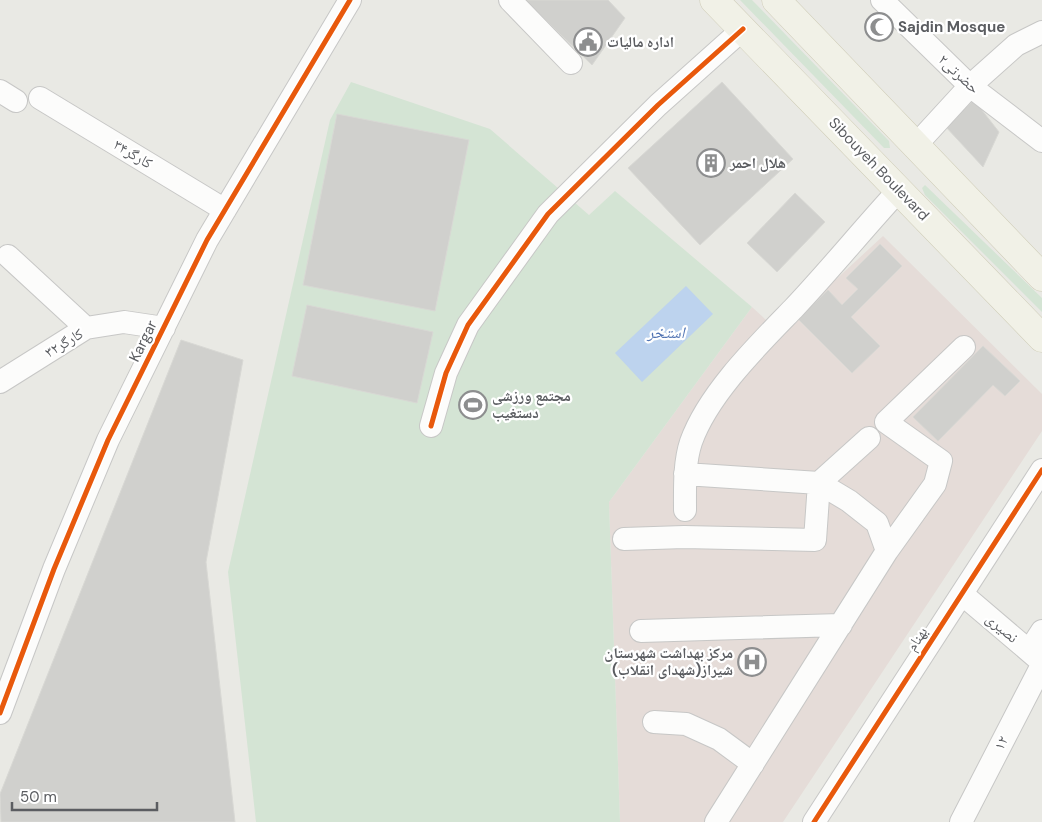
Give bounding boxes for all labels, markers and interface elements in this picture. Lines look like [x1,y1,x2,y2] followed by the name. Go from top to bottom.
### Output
[864,12,894,42] mosque icon: Sajdin Mosque
[898,17,1005,37] place label: Sajdin Mosque
[573,27,603,57] public building icon: اداره مالیات
[607,32,674,52] place label: اداره مالیات
[934,50,984,98] street label: حضرتی۲
[824,113,934,225] street label: Sibouyeh Boulevard
[110,135,156,173] street label: کارگر۳۴
[696,148,726,178] building icon: هلال احمر
[729,153,786,173] place label: هلال احمر
[124,316,162,365] street label: Kargar
[646,322,687,343] water label: استخر
[41,324,87,362] street label: کارگر۳۲
[492,386,571,423] place label: مجتمع ورزشی دستغیب
[458,390,488,420] sports icon: مجتمع ورزشی دستغیب
[982,609,1022,647] street label: نصیری
[902,623,932,655] street label: بهنام
[604,643,733,680] place label: مرکز بهداشت شهرستان شیراز(شهدای انقلاب)
[737,647,767,677] hospital icon: مرکز بهداشت شهرستان شیراز(شهدای انقلاب)
[989,732,1013,754] street label: ۱۲
[12,780,158,812] scale bar
[20,787,57,807] text: 50 m

